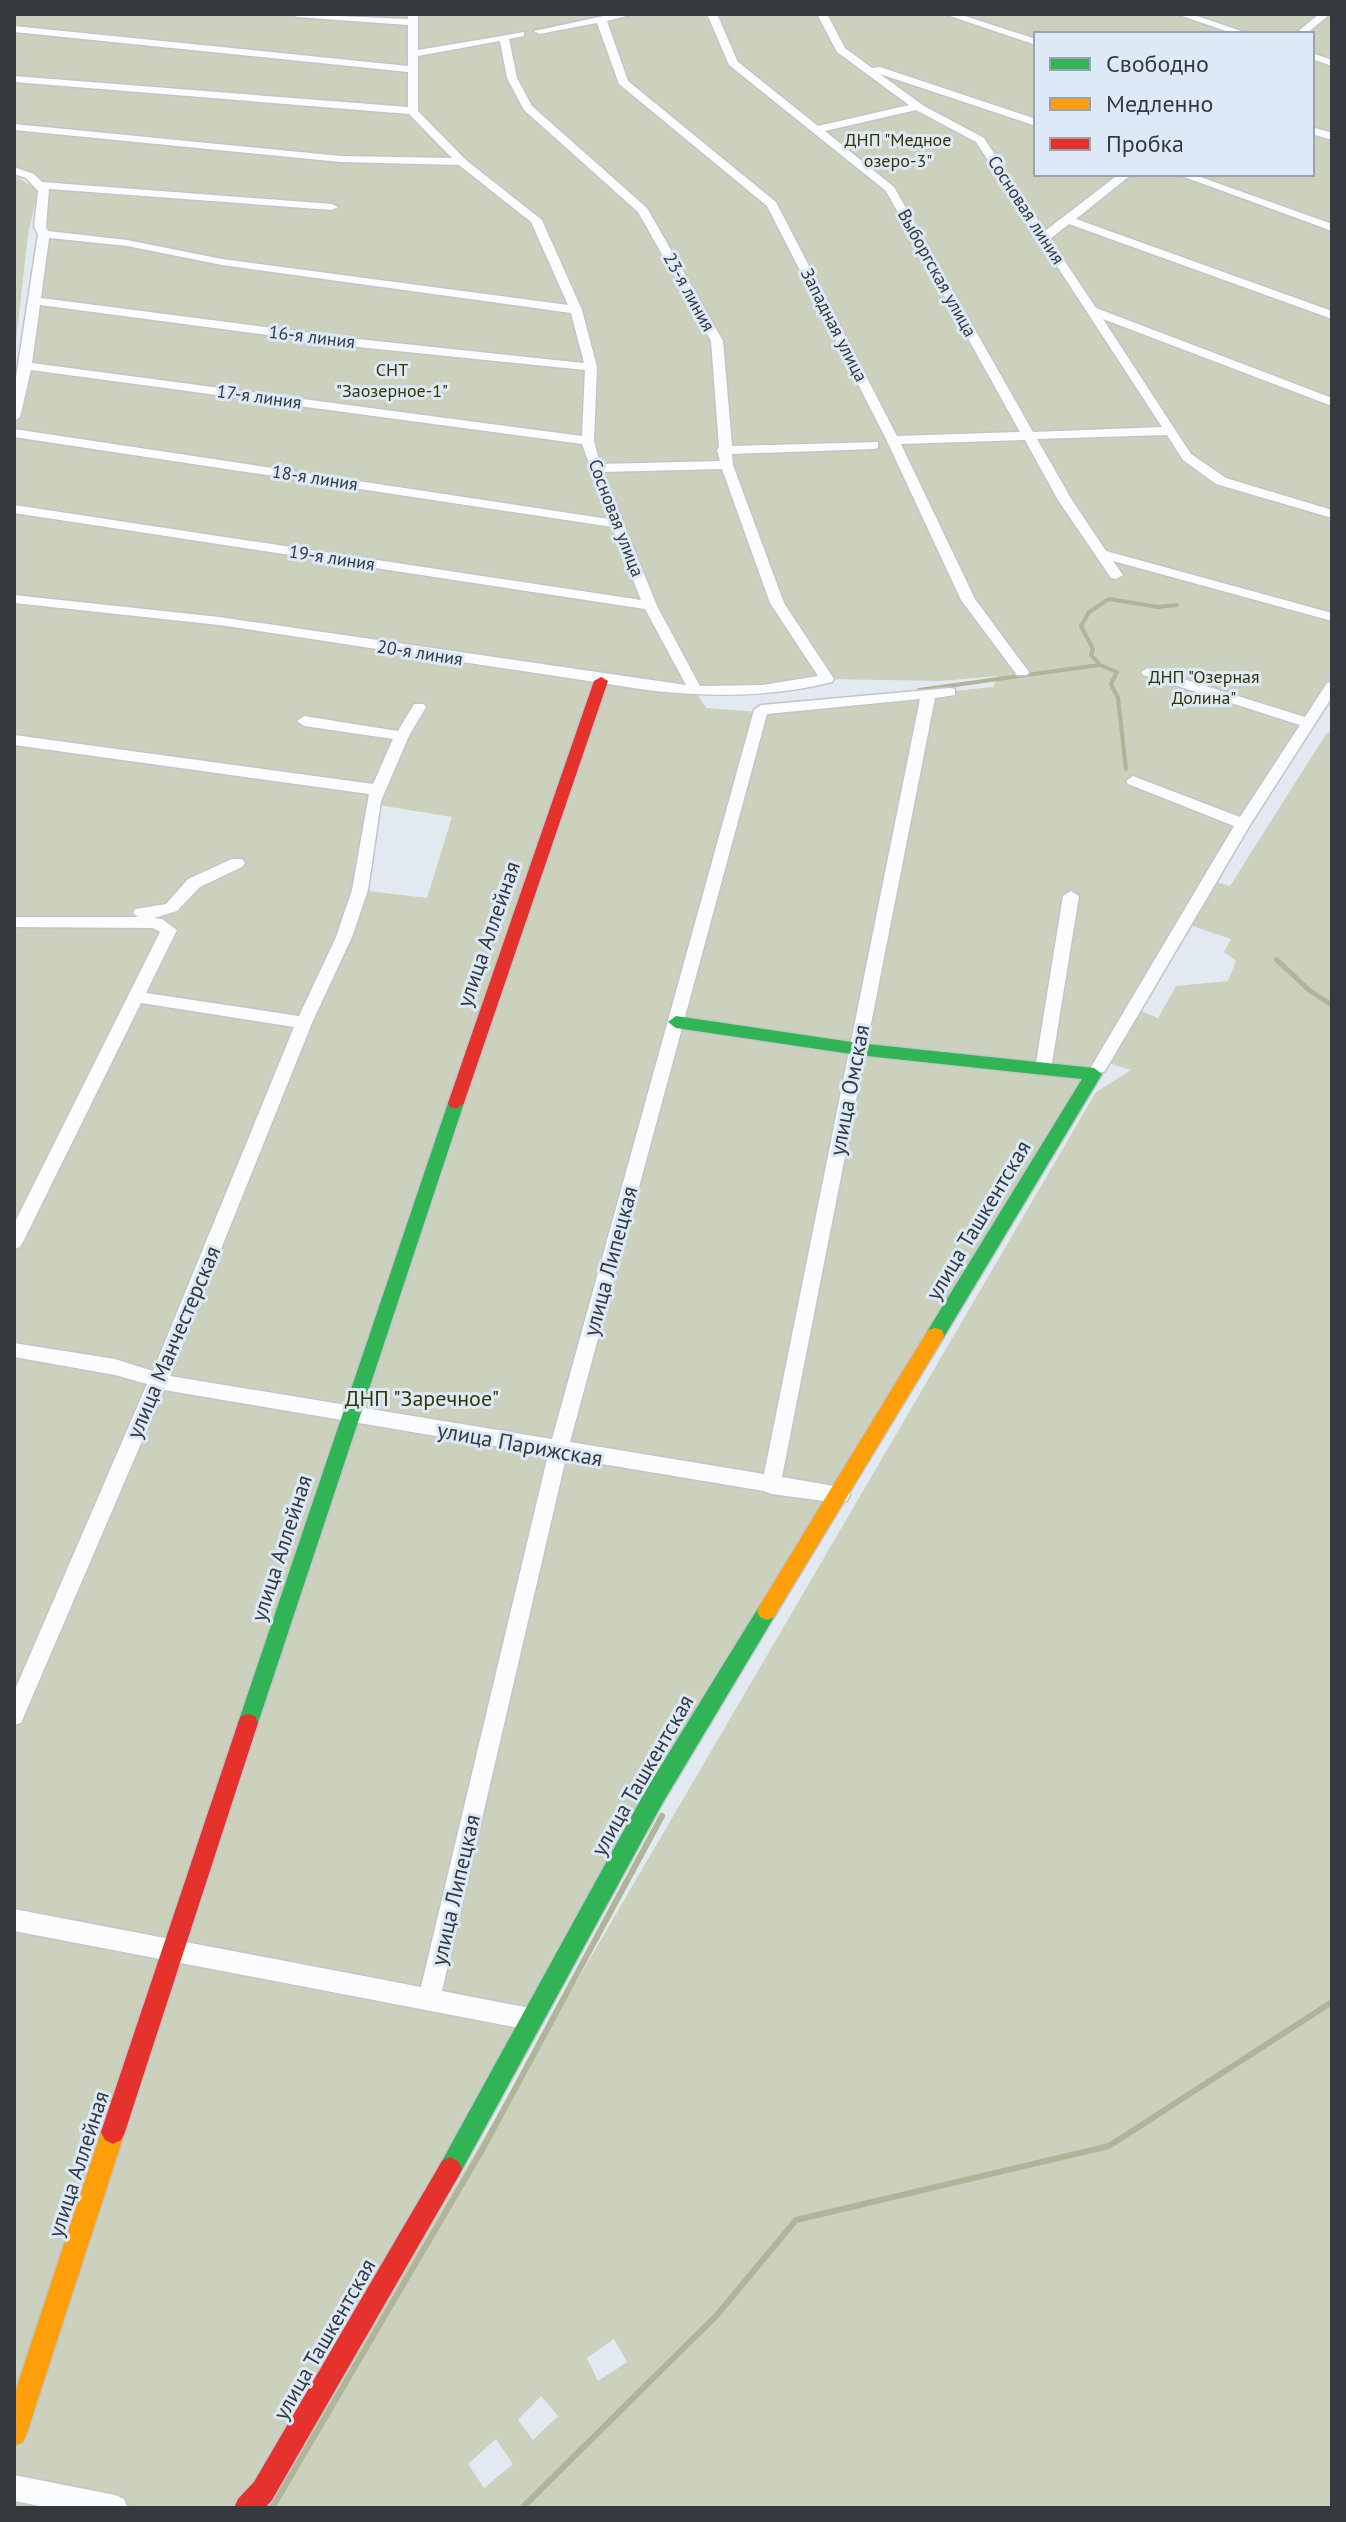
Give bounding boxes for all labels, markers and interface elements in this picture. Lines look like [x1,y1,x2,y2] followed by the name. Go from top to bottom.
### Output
[1034,32,1314,176] legend
[1106,48,1209,79] text: Свободно
[1106,88,1213,119] text: Медленно
[845,128,951,172] park label: ДНП "Медное озеро-3"
[1106,128,1184,159] text: Пробка
[983,151,1070,268] street label: Сосновая линия
[893,205,982,341] street label: Выборгская улица
[658,248,720,335] street label: 23-я линия
[796,264,873,386] street label: Западная улица
[268,320,356,353] street label: 16-я линия
[336,358,448,402] park label: СНТ "Заозерное-1"
[215,379,303,414] street label: 17-я линия
[584,456,649,580] street label: Сосновая улица
[271,459,360,496] street label: 18-я линия
[288,539,377,576] street label: 19-я линия
[376,634,465,671] street label: 20-я линия
[1148,665,1260,709] park label: ДНП "Озерная Долина"
[450,857,526,1011] street label: улица Аллейная
[823,1022,875,1158] street label: улица Омская
[919,1135,1037,1305] street label: улица Ташкентская
[577,1183,643,1339] street label: улица Липецкая
[120,1241,226,1443] street label: улица Манчестерская
[345,1384,499,1412] park label: ДНП "Заречное"
[435,1416,605,1472] street label: улица Парижская
[244,1471,318,1625] street label: улица Аллейная
[584,1689,700,1861] street label: улица Ташкентская
[424,1812,486,1968] street label: улица Липецкая
[41,2087,115,2241] street label: улица Аллейная
[266,2253,382,2425] street label: улица Ташкентская

